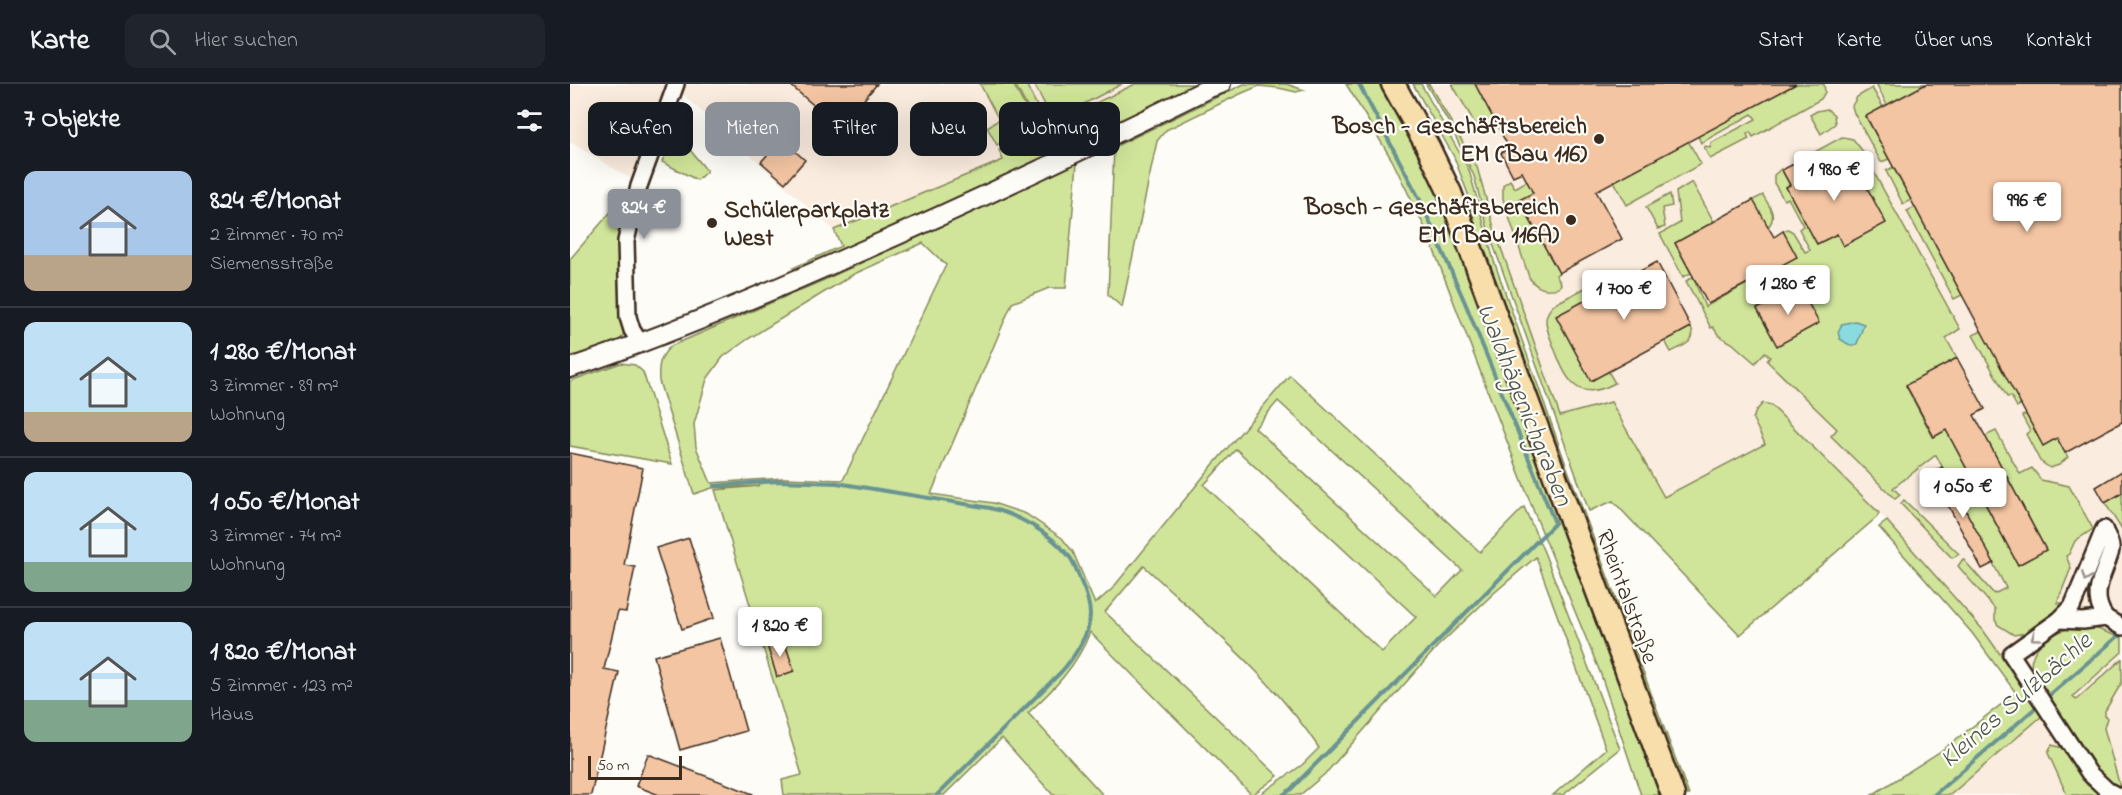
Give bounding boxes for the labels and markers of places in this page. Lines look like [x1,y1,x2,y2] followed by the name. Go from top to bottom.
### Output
[1331,110,1587,173] place label: Bosch - Geschäftsbereich EM (Bau 116)
[1592,132,1606,146] marker: Bosch - Geschäftsbereich EM (Bau 116)
[1779,151,1889,202] pin: 1 980 €
[1985,182,2069,233] pin: 996 €
[602,189,686,240] pin: 824 €
[1303,191,1559,254] place label: Bosch - Geschäftsbereich EM (Bau 116A)
[724,194,890,257] place label: Schülerparkplatz West
[1564,213,1578,227] marker: Bosch - Geschäftsbereich EM (Bau 116A)
[705,216,719,230] marker: Schülerparkplatz West
[1733,265,1843,316] pin: 1 280 €
[1569,270,1679,321] pin: 1 700 €
[1908,468,2018,519] pin: 1 050 €
[725,607,835,658] pin: 1 820 €

